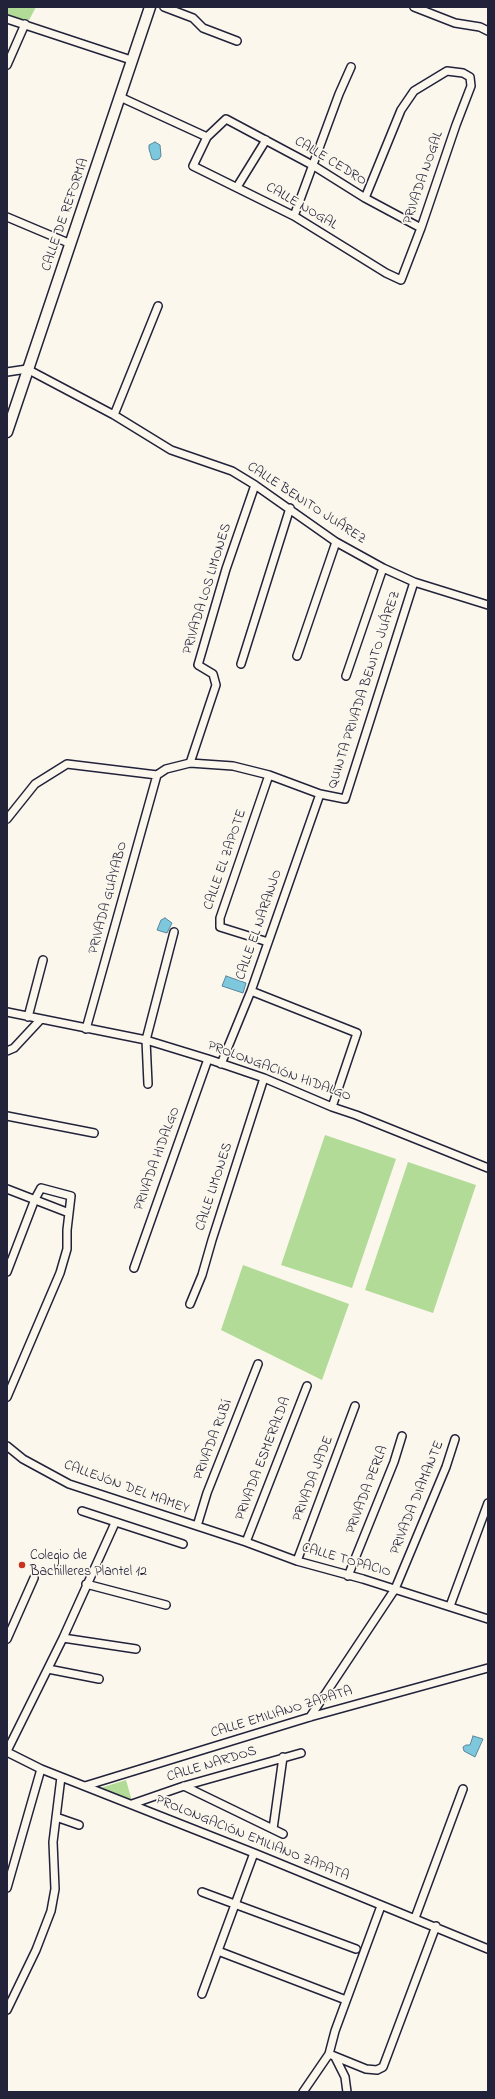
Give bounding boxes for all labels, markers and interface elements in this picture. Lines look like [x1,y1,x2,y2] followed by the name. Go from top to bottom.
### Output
[400,129,448,227] street label: PRIVADA NOGAL
[291,134,369,190] street label: CALLE CEDRO
[39,156,93,274] street label: CALLE DE REFORMA
[262,180,340,234] street label: CALLE NOGAL
[243,459,369,549] street label: CALLE BENITO JUÁREZ
[180,522,236,656] street label: PRIVADA LOS LIMONES
[325,589,405,791] street label: QUINTA PRIVADA BENITO JUÁREZ
[201,807,251,913] street label: CALLE EL ZAPOTE
[86,840,132,956] street label: PRIVADA GUAYABO
[233,868,287,982] street label: CALLE EL NARANJO
[205,1038,353,1106] street label: PROLONGACIÓN HIDALGO
[131,1105,185,1213] street label: PRIVADA HIDALGO
[193,1141,237,1233] street label: CALLE LIMONES
[233,1395,295,1523] street label: PRIVADA ESMERALDA
[191,1397,237,1483] street label: PRIVADA RUBÍ
[290,1434,338,1524] street label: PRIVADA JADE
[388,1439,448,1557] street label: PRIVADA DIAMANTE
[343,1443,393,1537] street label: PRIVADA PERLA
[61,1458,191,1518] street label: CALLEJÓN DEL MAMEY
[299,1540,393,1582] street label: CALLE TOPACIO
[30,1549,147,1582] place label: Colegio de Bachilleres Plantel 12
[17,1560,27,1570] marker: Colegio de Bachilleres Plantel 12
[209,1683,355,1743] street label: CALLE EMILIANO ZAPATA
[165,1743,259,1787] street label: CALLE NARDOS
[153,1792,351,1886] street label: PROLONGACIÓN EMILIANO ZAPATA

